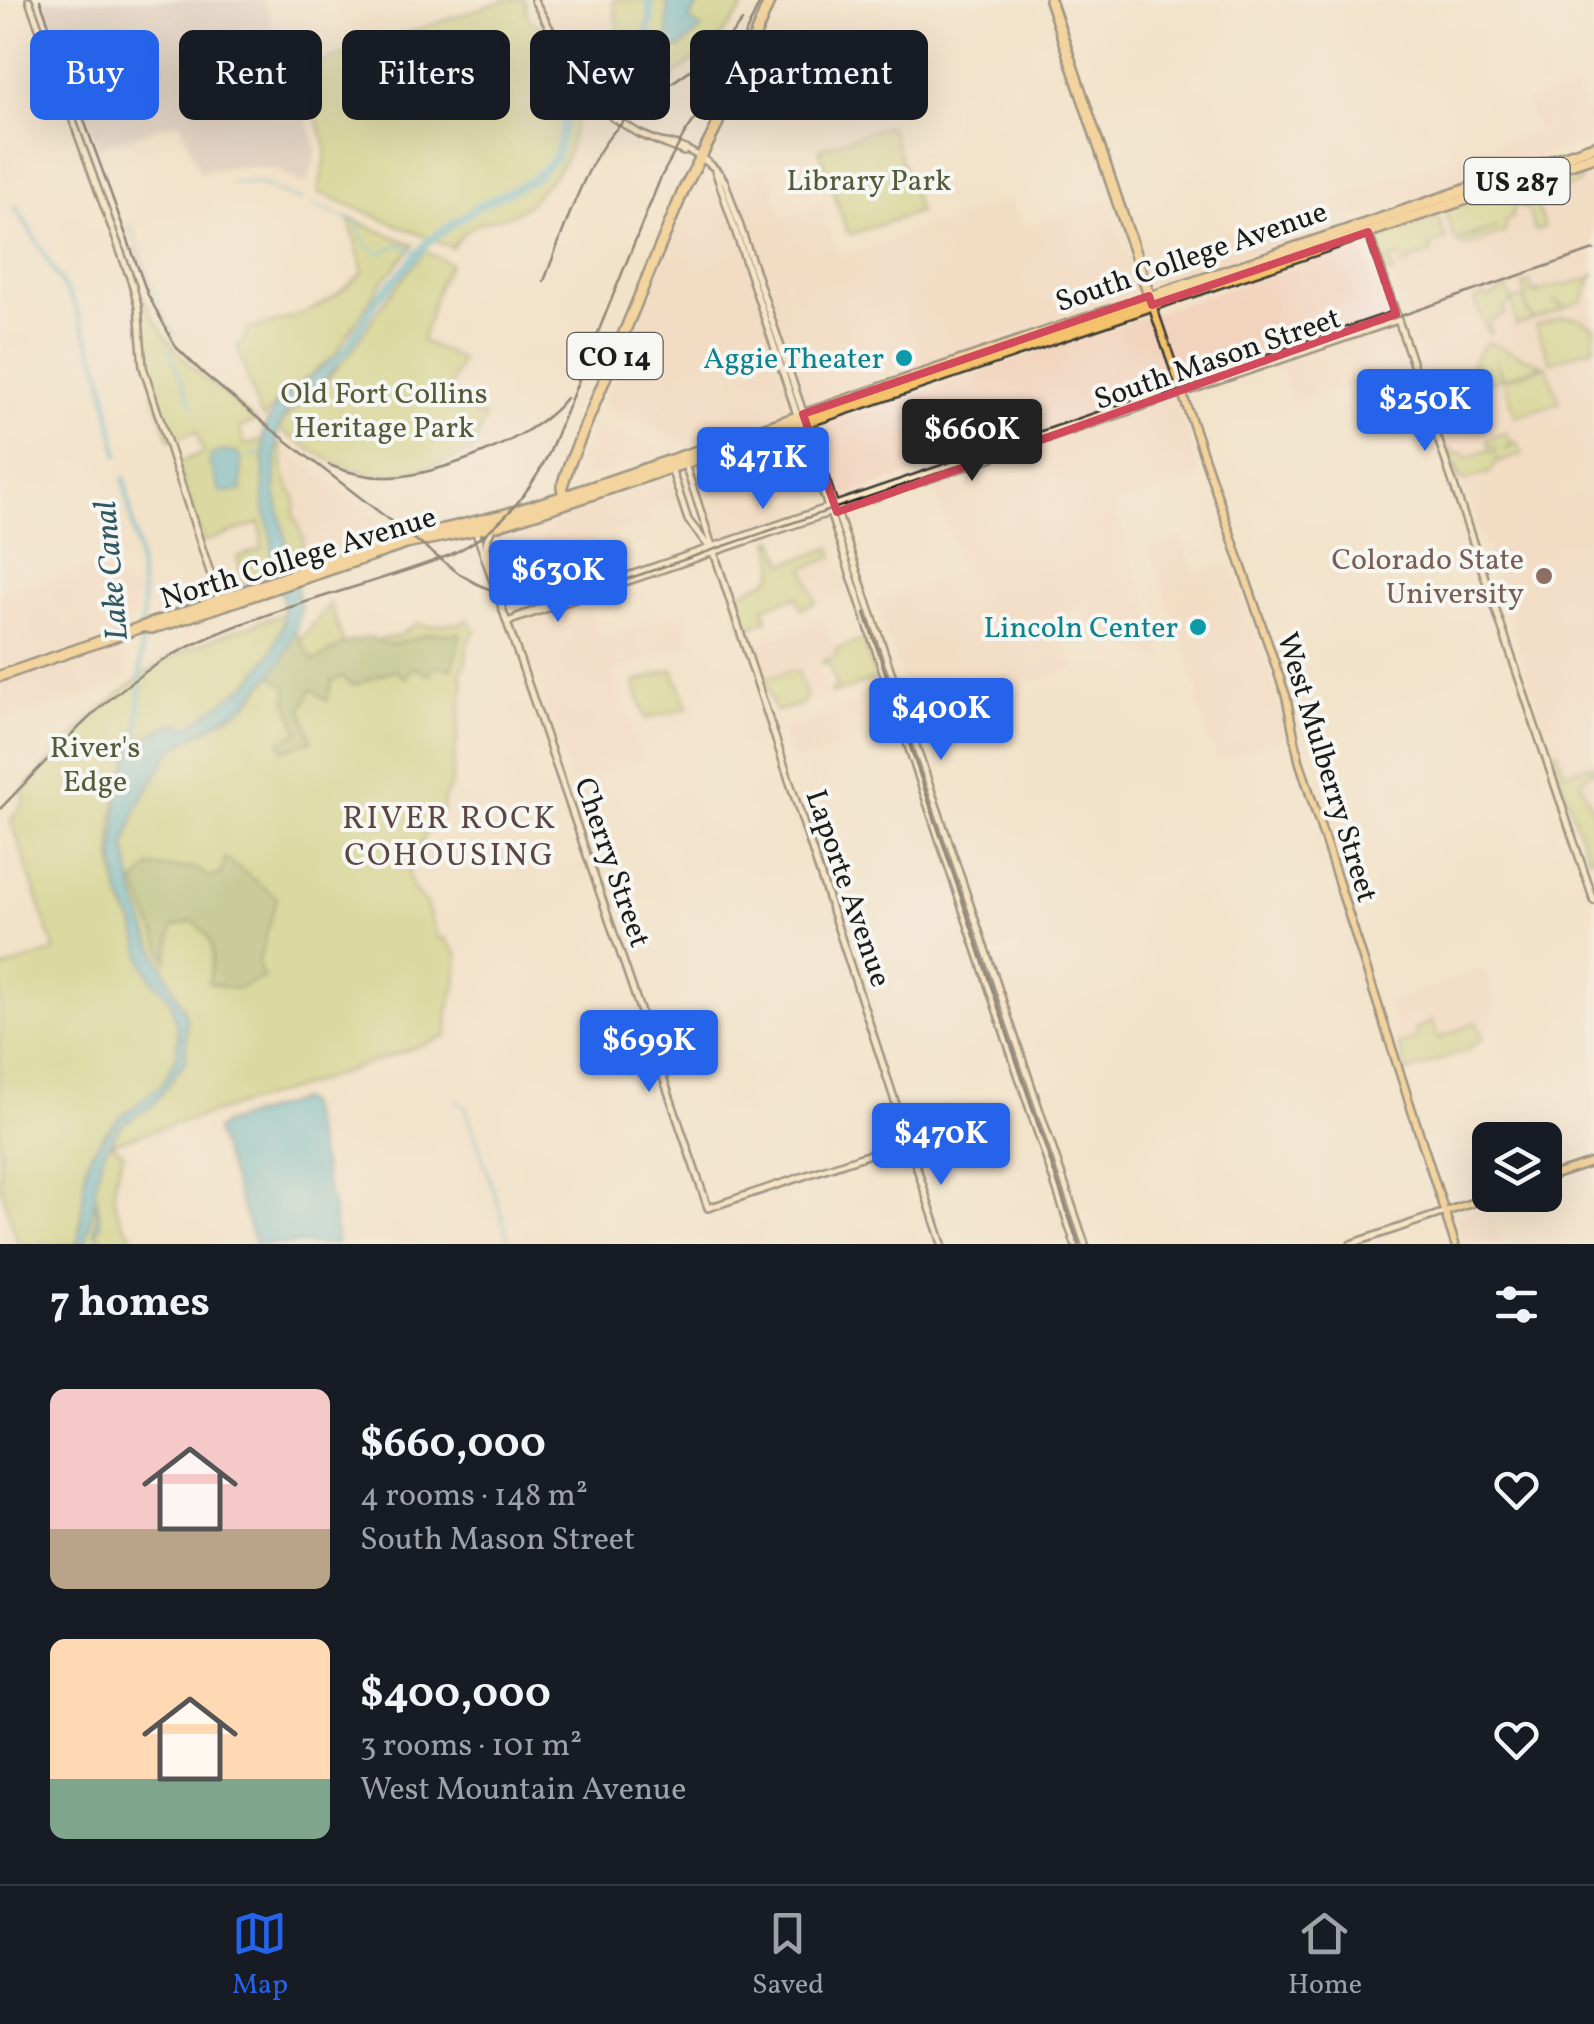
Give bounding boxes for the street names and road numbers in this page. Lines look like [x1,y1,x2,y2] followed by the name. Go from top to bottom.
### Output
[1464,158,1570,204] road number: US 287
[1050,192,1333,324] street label: South College Avenue
[1089,298,1346,422] street label: South Mason Street
[568,333,662,379] road number: CO 14
[156,497,442,621] street label: North College Avenue
[1265,627,1387,908] street label: West Mulberry Street
[562,772,660,953] street label: Cherry Street
[794,784,901,993] street label: Laporte Avenue

